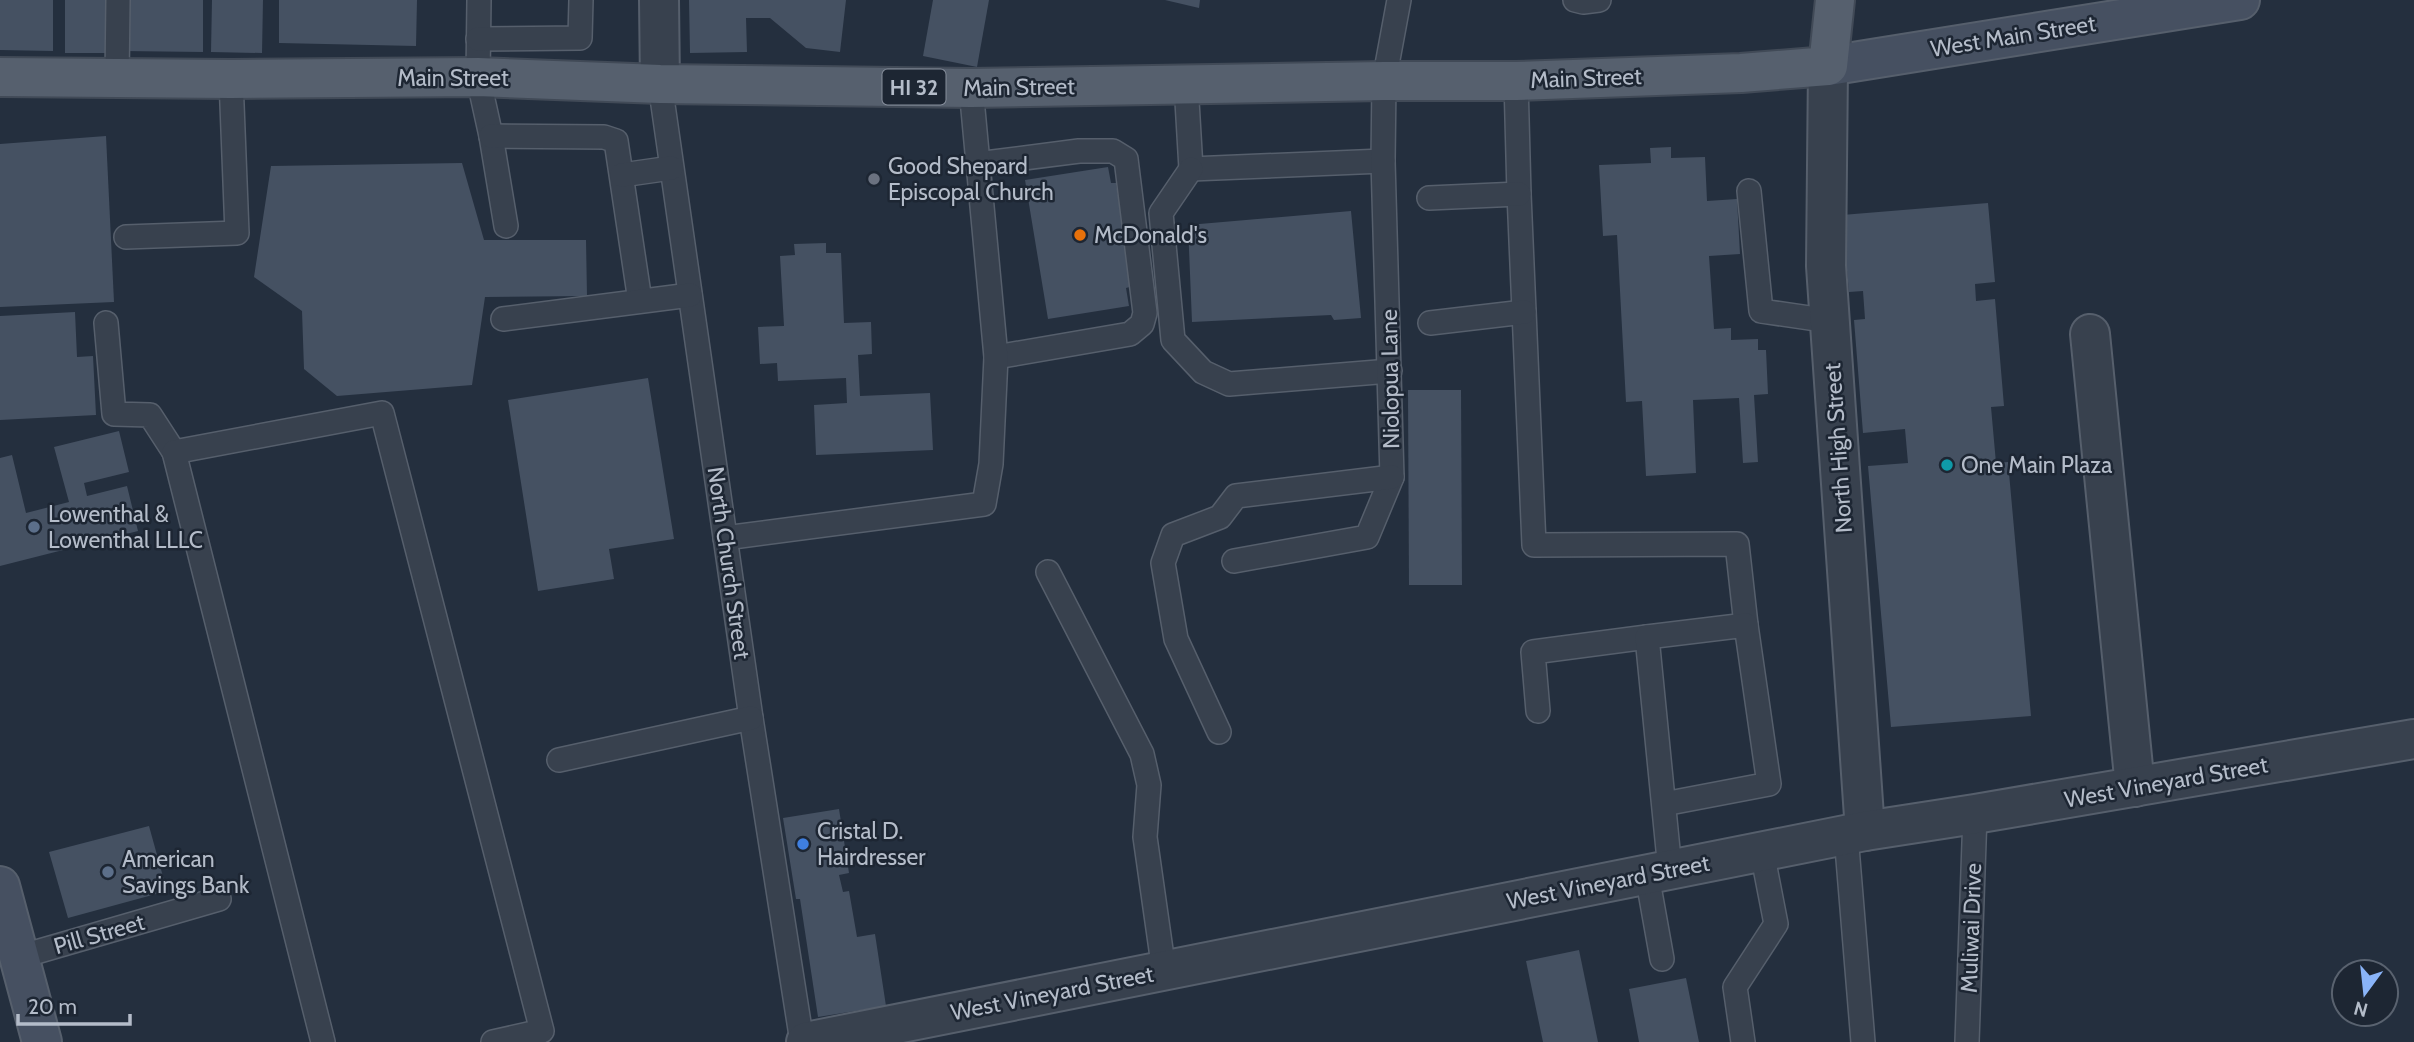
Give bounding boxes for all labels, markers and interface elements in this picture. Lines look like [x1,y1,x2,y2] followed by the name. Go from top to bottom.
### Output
[1928,9,2098,63] street label: West Main Street
[1530,62,1642,94] street label: Main Street
[397,64,509,92] street label: Main Street
[883,70,946,104] road number: HI 32
[963,72,1075,102] street label: Main Street
[888,152,1054,206] place label: Good Shepard Episcopal Church
[866,171,882,187] marker: Good Shepard Episcopal Church
[1094,221,1207,249] place label: McDonald's
[1072,227,1088,243] marker: McDonald's
[1375,309,1405,449] street label: Niolopua Lane
[1818,362,1858,534] street label: North High Street
[1961,451,2112,479] place label: One Main Plaza
[1939,457,1955,473] marker: One Main Plaza
[702,465,756,661] street label: North Church Street
[48,500,203,554] place label: Lowenthal & Lowenthal LLLC
[26,519,42,535] marker: Lowenthal & Lowenthal LLLC
[2062,750,2270,814] street label: West Vineyard Street
[817,817,926,871] place label: Cristal D. Hairdresser
[795,836,811,852] marker: Cristal D. Hairdresser
[122,845,250,899] place label: American Savings Bank
[1504,849,1712,915] street label: West Vineyard Street
[1955,862,1987,993] street label: Muliwai Drive
[100,864,116,880] marker: American Savings Bank
[50,908,148,960] street label: Pill Street
[2330,958,2400,1028] north arrow
[948,960,1156,1026] street label: West Vineyard Street
[18,982,130,1026] scale bar
[28,994,77,1019] text: 20 m
[2351,996,2370,1022] text: N

